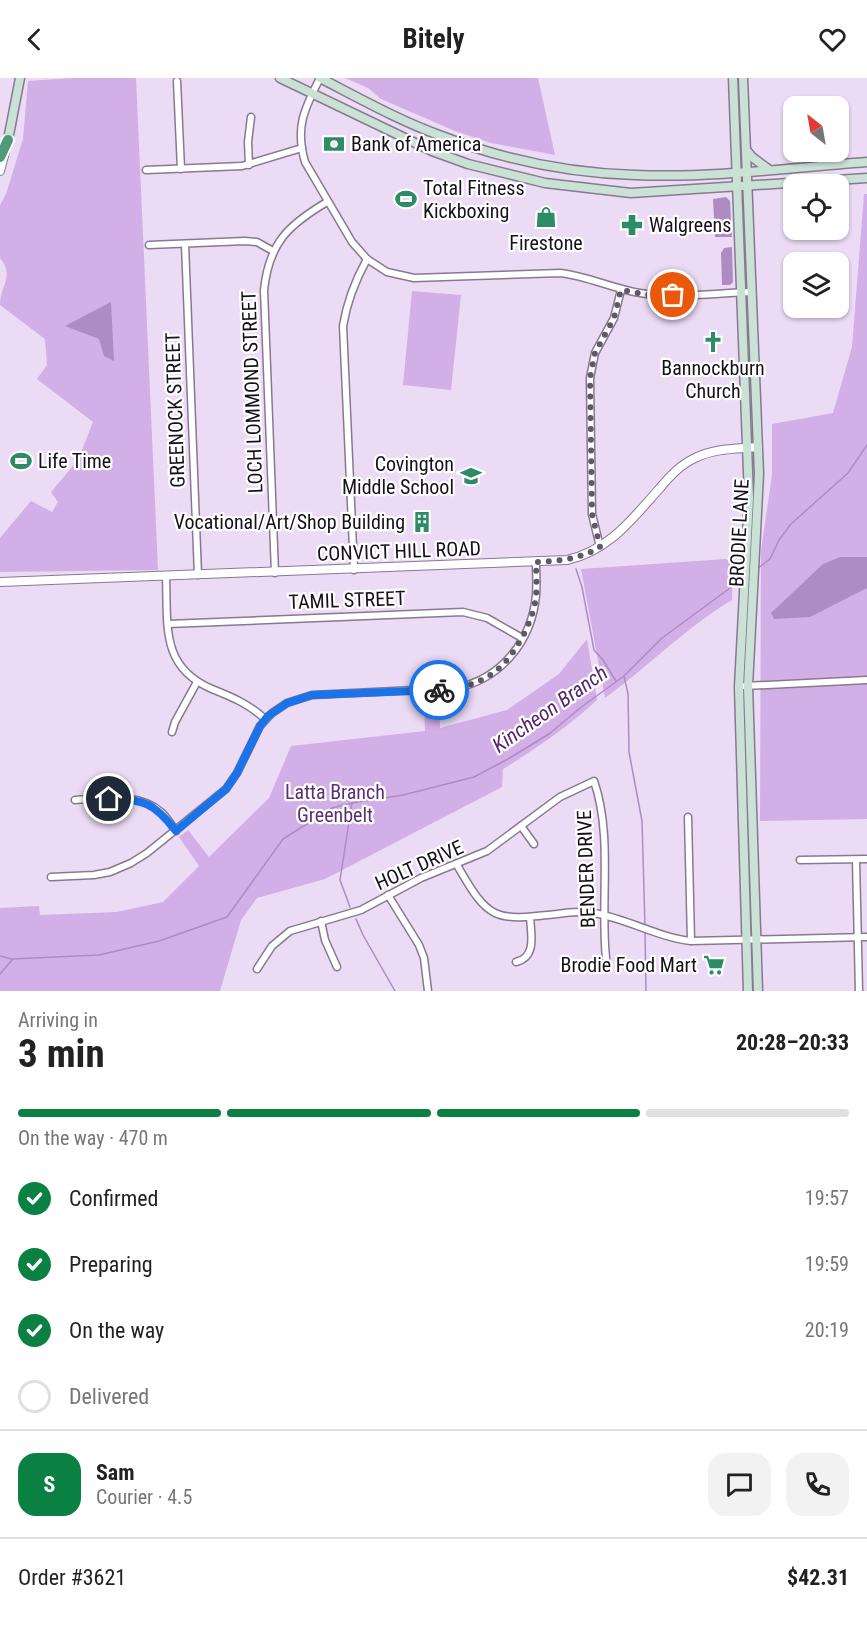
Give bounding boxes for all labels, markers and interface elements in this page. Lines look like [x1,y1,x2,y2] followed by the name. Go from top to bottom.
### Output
[18,23,51,56] icon: back
[403,23,464,55] text: Bitely
[816,23,849,56] icon: heart
[783,96,849,162] north arrow
[783,96,849,318] map controls
[322,132,346,156] bank icon: Bank of America
[351,132,481,156] place label: Bank of America
[783,174,849,240] button: locate
[423,176,525,223] place label: Total Fitness Kickboxing
[394,187,418,211] sports icon: Total Fitness Kickboxing
[534,205,558,229] shop icon: Firestone
[620,213,644,237] pharmacy icon: Walgreens
[649,213,731,237] place label: Walgreens
[509,231,583,255] place label: Firestone
[783,252,849,318] button: layers
[647,269,698,320] pin
[656,278,689,311] icon: bag
[236,290,268,494] street label: LOCH LOMMOND STREET
[701,330,725,354] church icon: Bannockburn Church
[160,332,190,488] street label: GREENOCK STREET
[661,356,765,403] place label: Bannockburn Church
[9,449,33,473] sports icon: Life Time
[38,449,111,473] place label: Life Time
[342,452,454,499] place label: Covington Middle School
[459,464,483,488] school or university icon: Covington Middle School
[724,478,754,588] street label: BRODIE LANE
[174,510,405,534] place label: Vocational/Art/Shop Building
[410,510,434,534] building icon: Vocational/Art/Shop Building
[317,536,481,566] street label: CONVICT HILL ROAD
[288,586,406,614] street label: TAMIL STREET
[409,660,469,720] courier
[488,660,612,758] water label: Kincheon Branch
[423,674,456,707] icon: bike
[83,773,134,824] pin
[285,780,385,827] park label: Latta Branch Greenbelt
[92,782,125,815] icon: home
[572,810,600,928] street label: BENDER DRIVE
[371,835,467,895] street label: HOLT DRIVE
[560,953,697,977] place label: Brodie Food Mart
[702,953,726,977] supermarket icon: Brodie Food Mart
[18,1008,98,1032] text: Arriving in
[736,1030,849,1055] text: 20:28–20:33
[18,1031,105,1077] text: 3 min
[18,1126,168,1150] text: On the way · 470 m
[18,1182,51,1215] icon: check
[69,1186,158,1211] text: Confirmed
[805,1186,849,1210] text: 19:57
[18,1248,51,1281] icon: check
[69,1252,153,1277] text: Preparing
[805,1252,849,1276] text: 19:59
[18,1314,51,1347] icon: check
[69,1318,164,1343] text: On the way
[805,1318,849,1342] text: 20:19
[69,1384,149,1409] text: Delivered
[708,1453,771,1516] button: chat
[786,1453,849,1516] button: phone
[96,1460,135,1485] text: Sam
[44,1472,55,1497] text: S
[96,1485,192,1509] text: Courier · 4.5
[18,1565,126,1590] text: Order #3621
[787,1565,849,1590] text: $42.31

